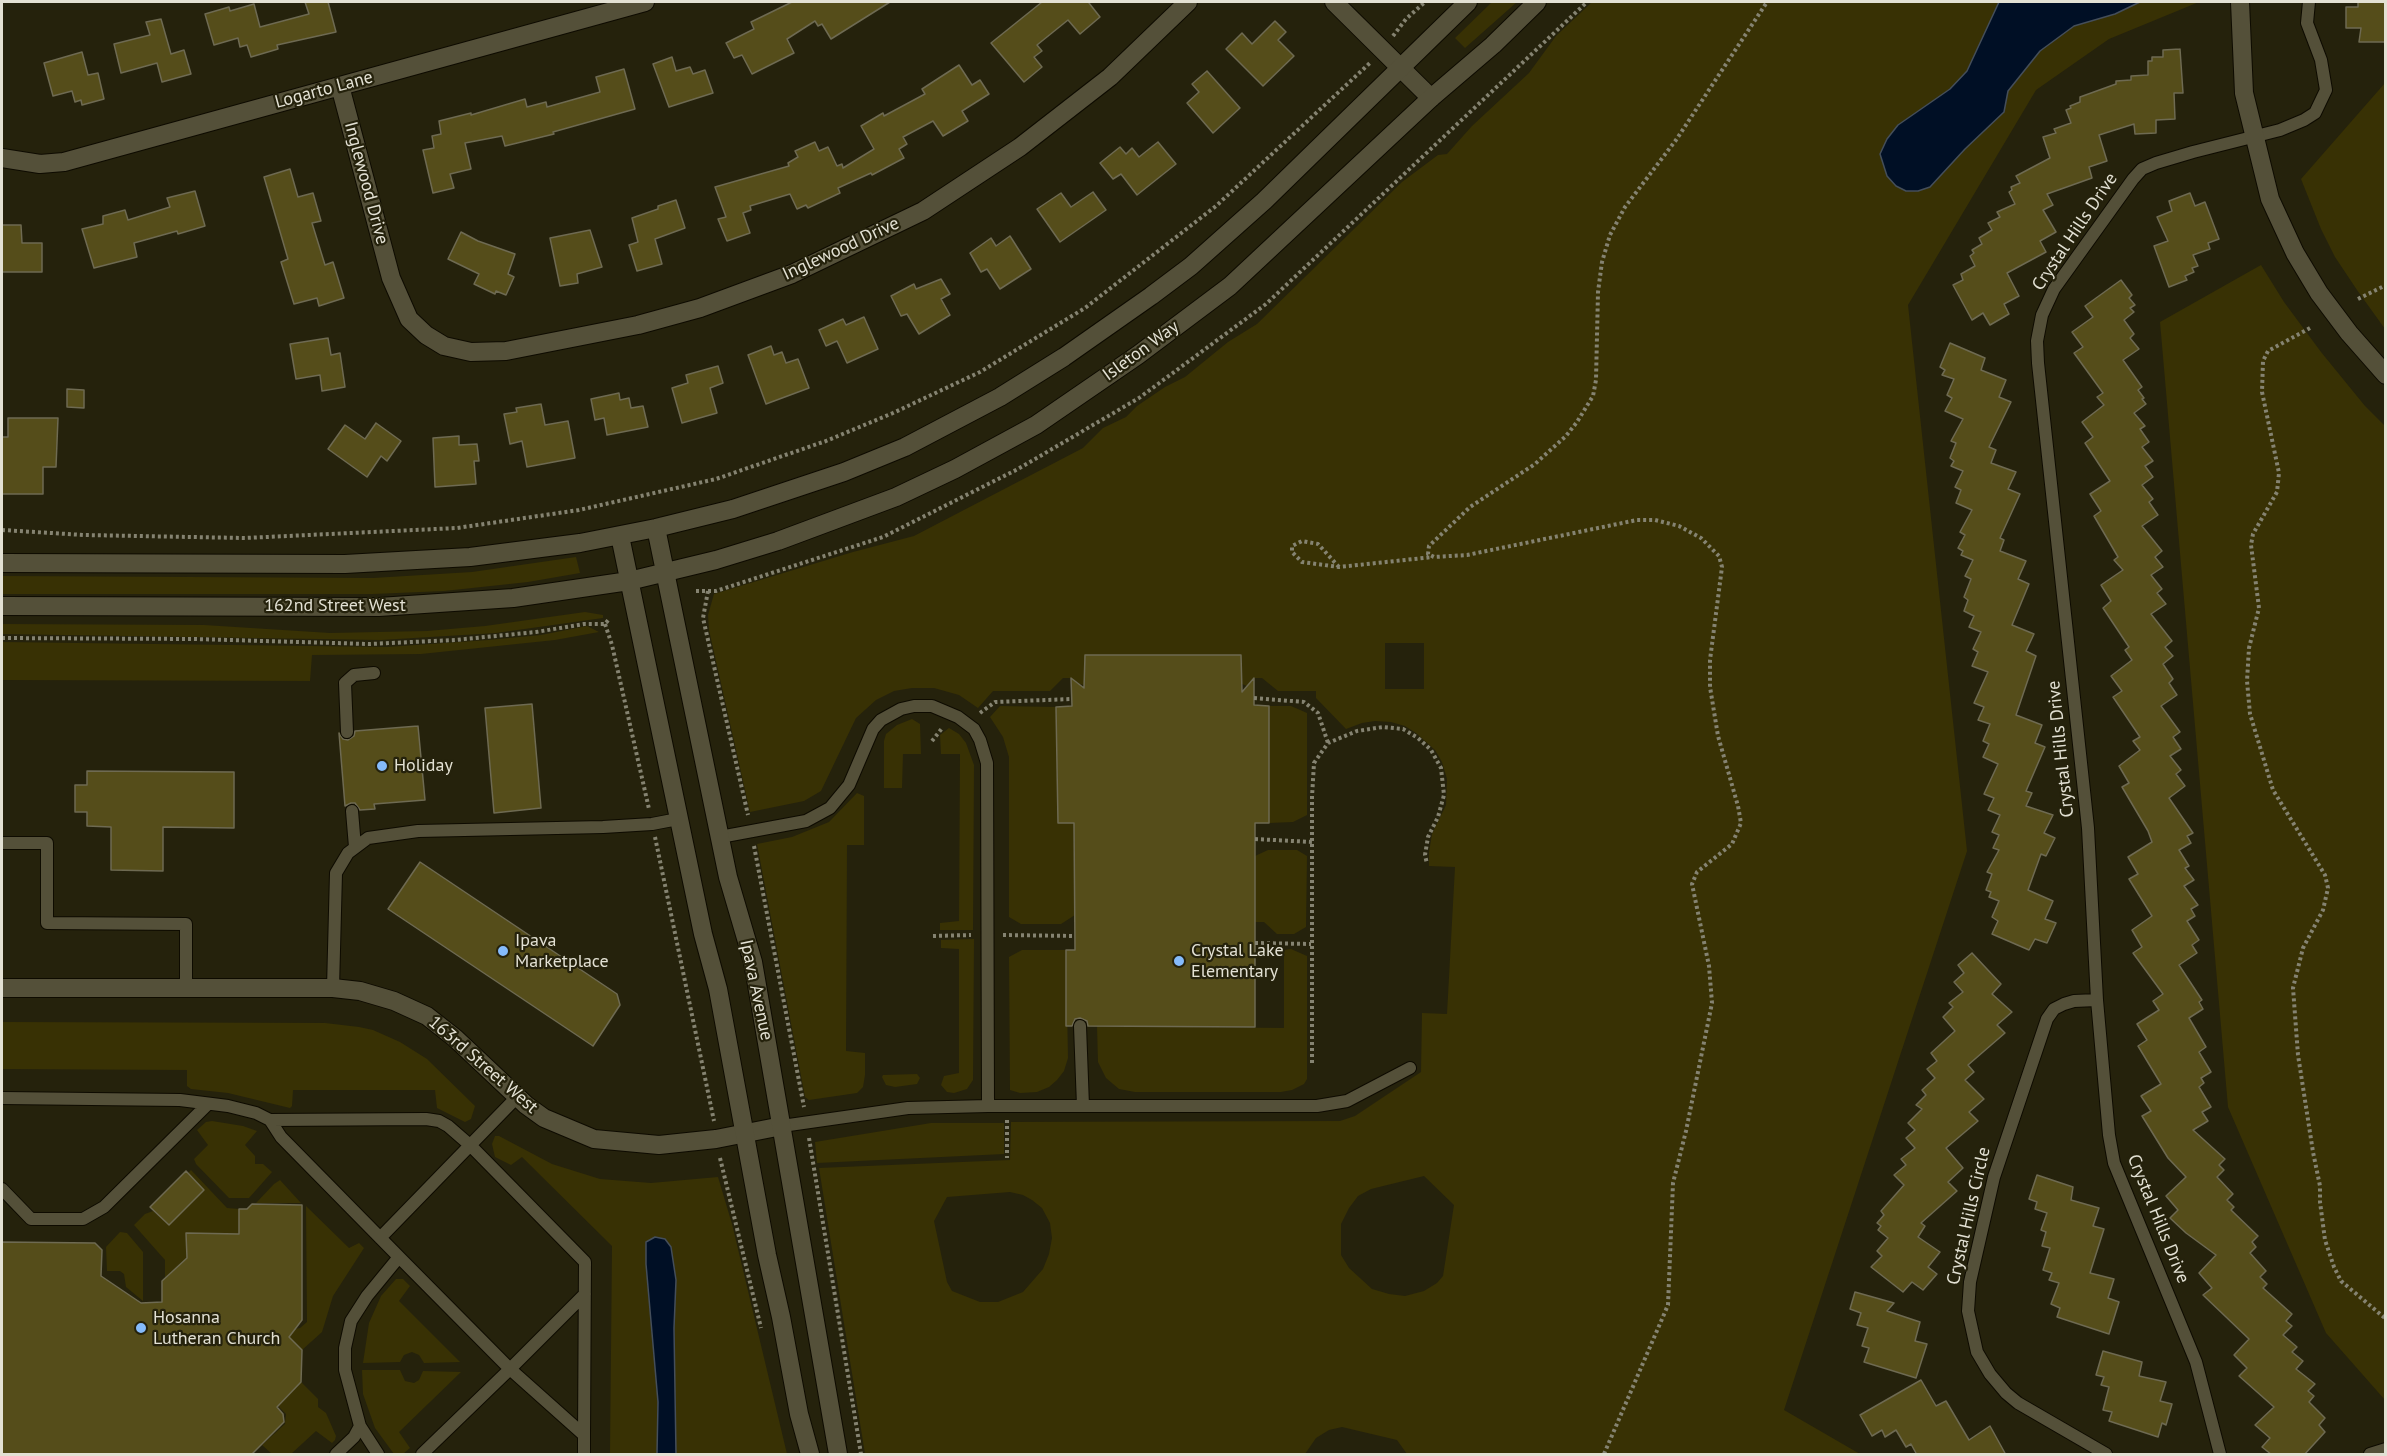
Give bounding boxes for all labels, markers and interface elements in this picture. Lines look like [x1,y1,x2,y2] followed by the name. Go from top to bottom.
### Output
[273,67,375,113] street label: Logarto Lane
[339,119,393,247] street label: Inglewood Drive
[2028,169,2122,295] street label: Crystal Hills Drive
[779,213,903,285] street label: Inglewood Drive
[1099,316,1183,386] street label: Isleton Way
[264,595,406,617] street label: 162nd Street West
[2043,680,2079,818] street label: Crystal Hills Drive
[394,755,453,777] place label: Holiday
[375,759,389,773] marker: Holiday
[515,930,609,972] place label: Ipava Marketplace
[735,938,777,1042] street label: Ipava Avenue
[1191,940,1284,982] place label: Crystal Lake Elementary
[496,944,510,958] marker: Ipava Marketplace
[1172,954,1186,968] marker: Crystal Lake Elementary
[424,1012,542,1118] street label: 163rd Street West
[1943,1145,1995,1287] street label: Crystal Hills Circle
[2122,1151,2194,1287] street label: Crystal Hills Drive
[153,1307,280,1350] place label: Hosanna Lutheran Church
[134,1321,148,1335] marker: Hosanna Lutheran Church

